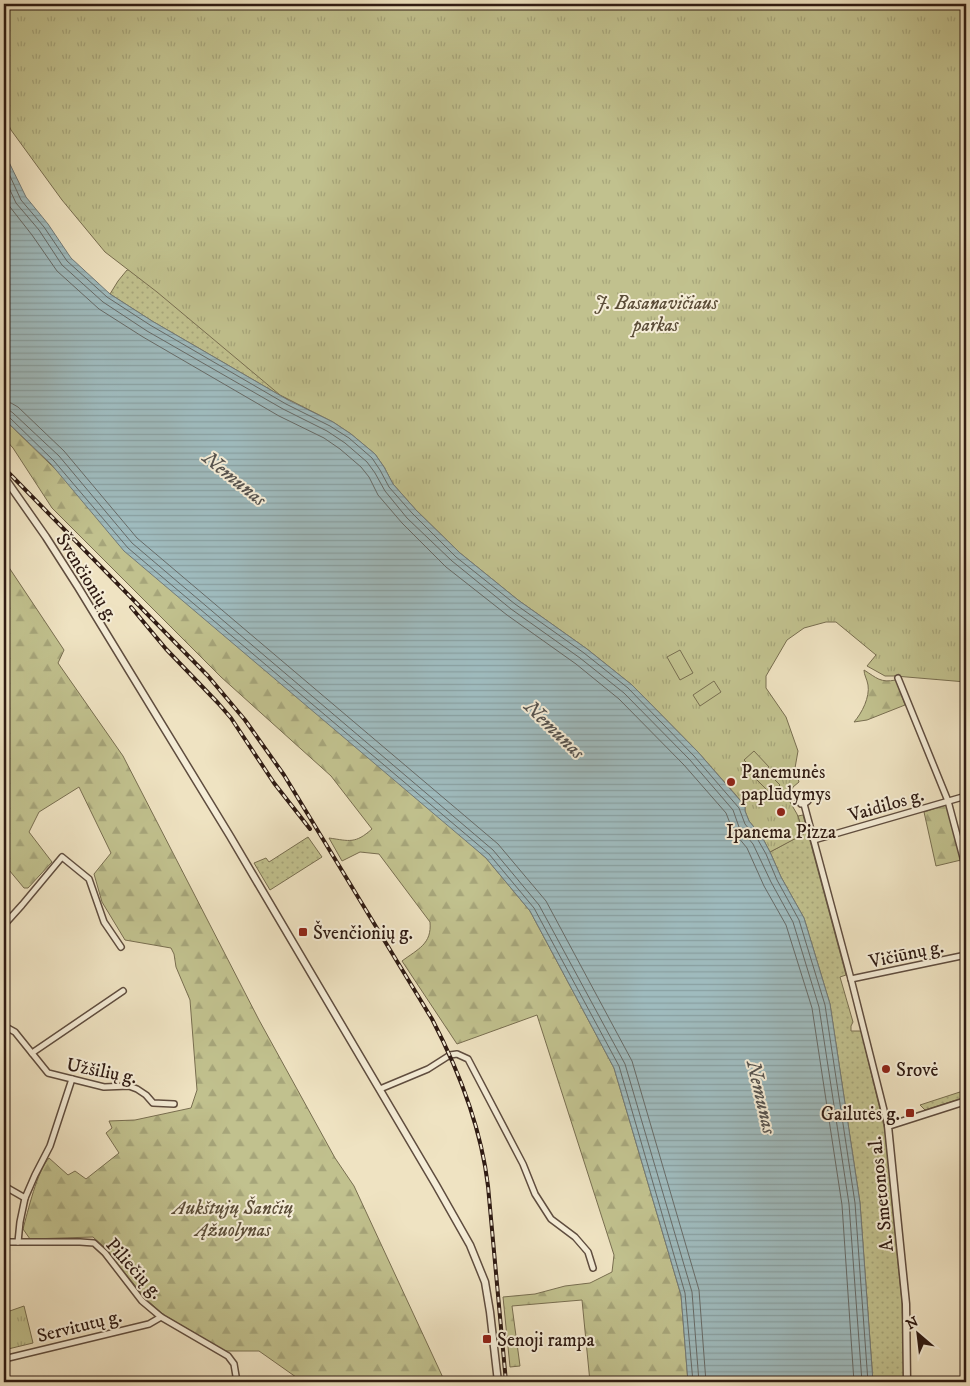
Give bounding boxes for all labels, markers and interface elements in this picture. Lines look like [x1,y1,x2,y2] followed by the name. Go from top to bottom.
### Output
[594,292,719,338] park label: J. Basanavičiaus parkas
[196,445,272,513] water label: Nemunas
[51,528,125,626] street label: Švenčionių g.
[518,694,590,766] water label: Nemunas
[740,761,831,806] place label: Panemunės paplūdymys
[725,776,737,788] marker: Panemunės paplūdymys
[845,784,927,827] street label: Vaidilos g.
[775,806,787,818] marker: Ipanema Pizza
[726,821,836,844] place label: Ipanema Pizza
[313,920,413,945] place label: Švenčionių g.
[297,926,309,938] marker: Švenčionių g.
[866,935,946,974] street label: Vičiūnų g.
[64,1053,139,1090] street label: Užšilių g.
[740,1057,781,1137] water label: Nemunas
[896,1059,939,1082] place label: Srovė
[880,1063,892,1075] marker: Srovė
[821,1103,900,1126] place label: Gailutės g.
[904,1107,916,1119] marker: Gailutės g.
[864,1135,899,1253] street label: A. Smetonos al.
[171,1196,293,1242] park label: Aukštųjų Šančių Ąžuolynas
[100,1234,167,1304] street label: Piliečių g.
[35,1305,124,1348] street label: Servitutų g.
[892,1308,942,1358] north arrow
[903,1313,922,1334] text: N
[497,1329,594,1352] place label: Senoji rampa
[481,1333,493,1345] marker: Senoji rampa

